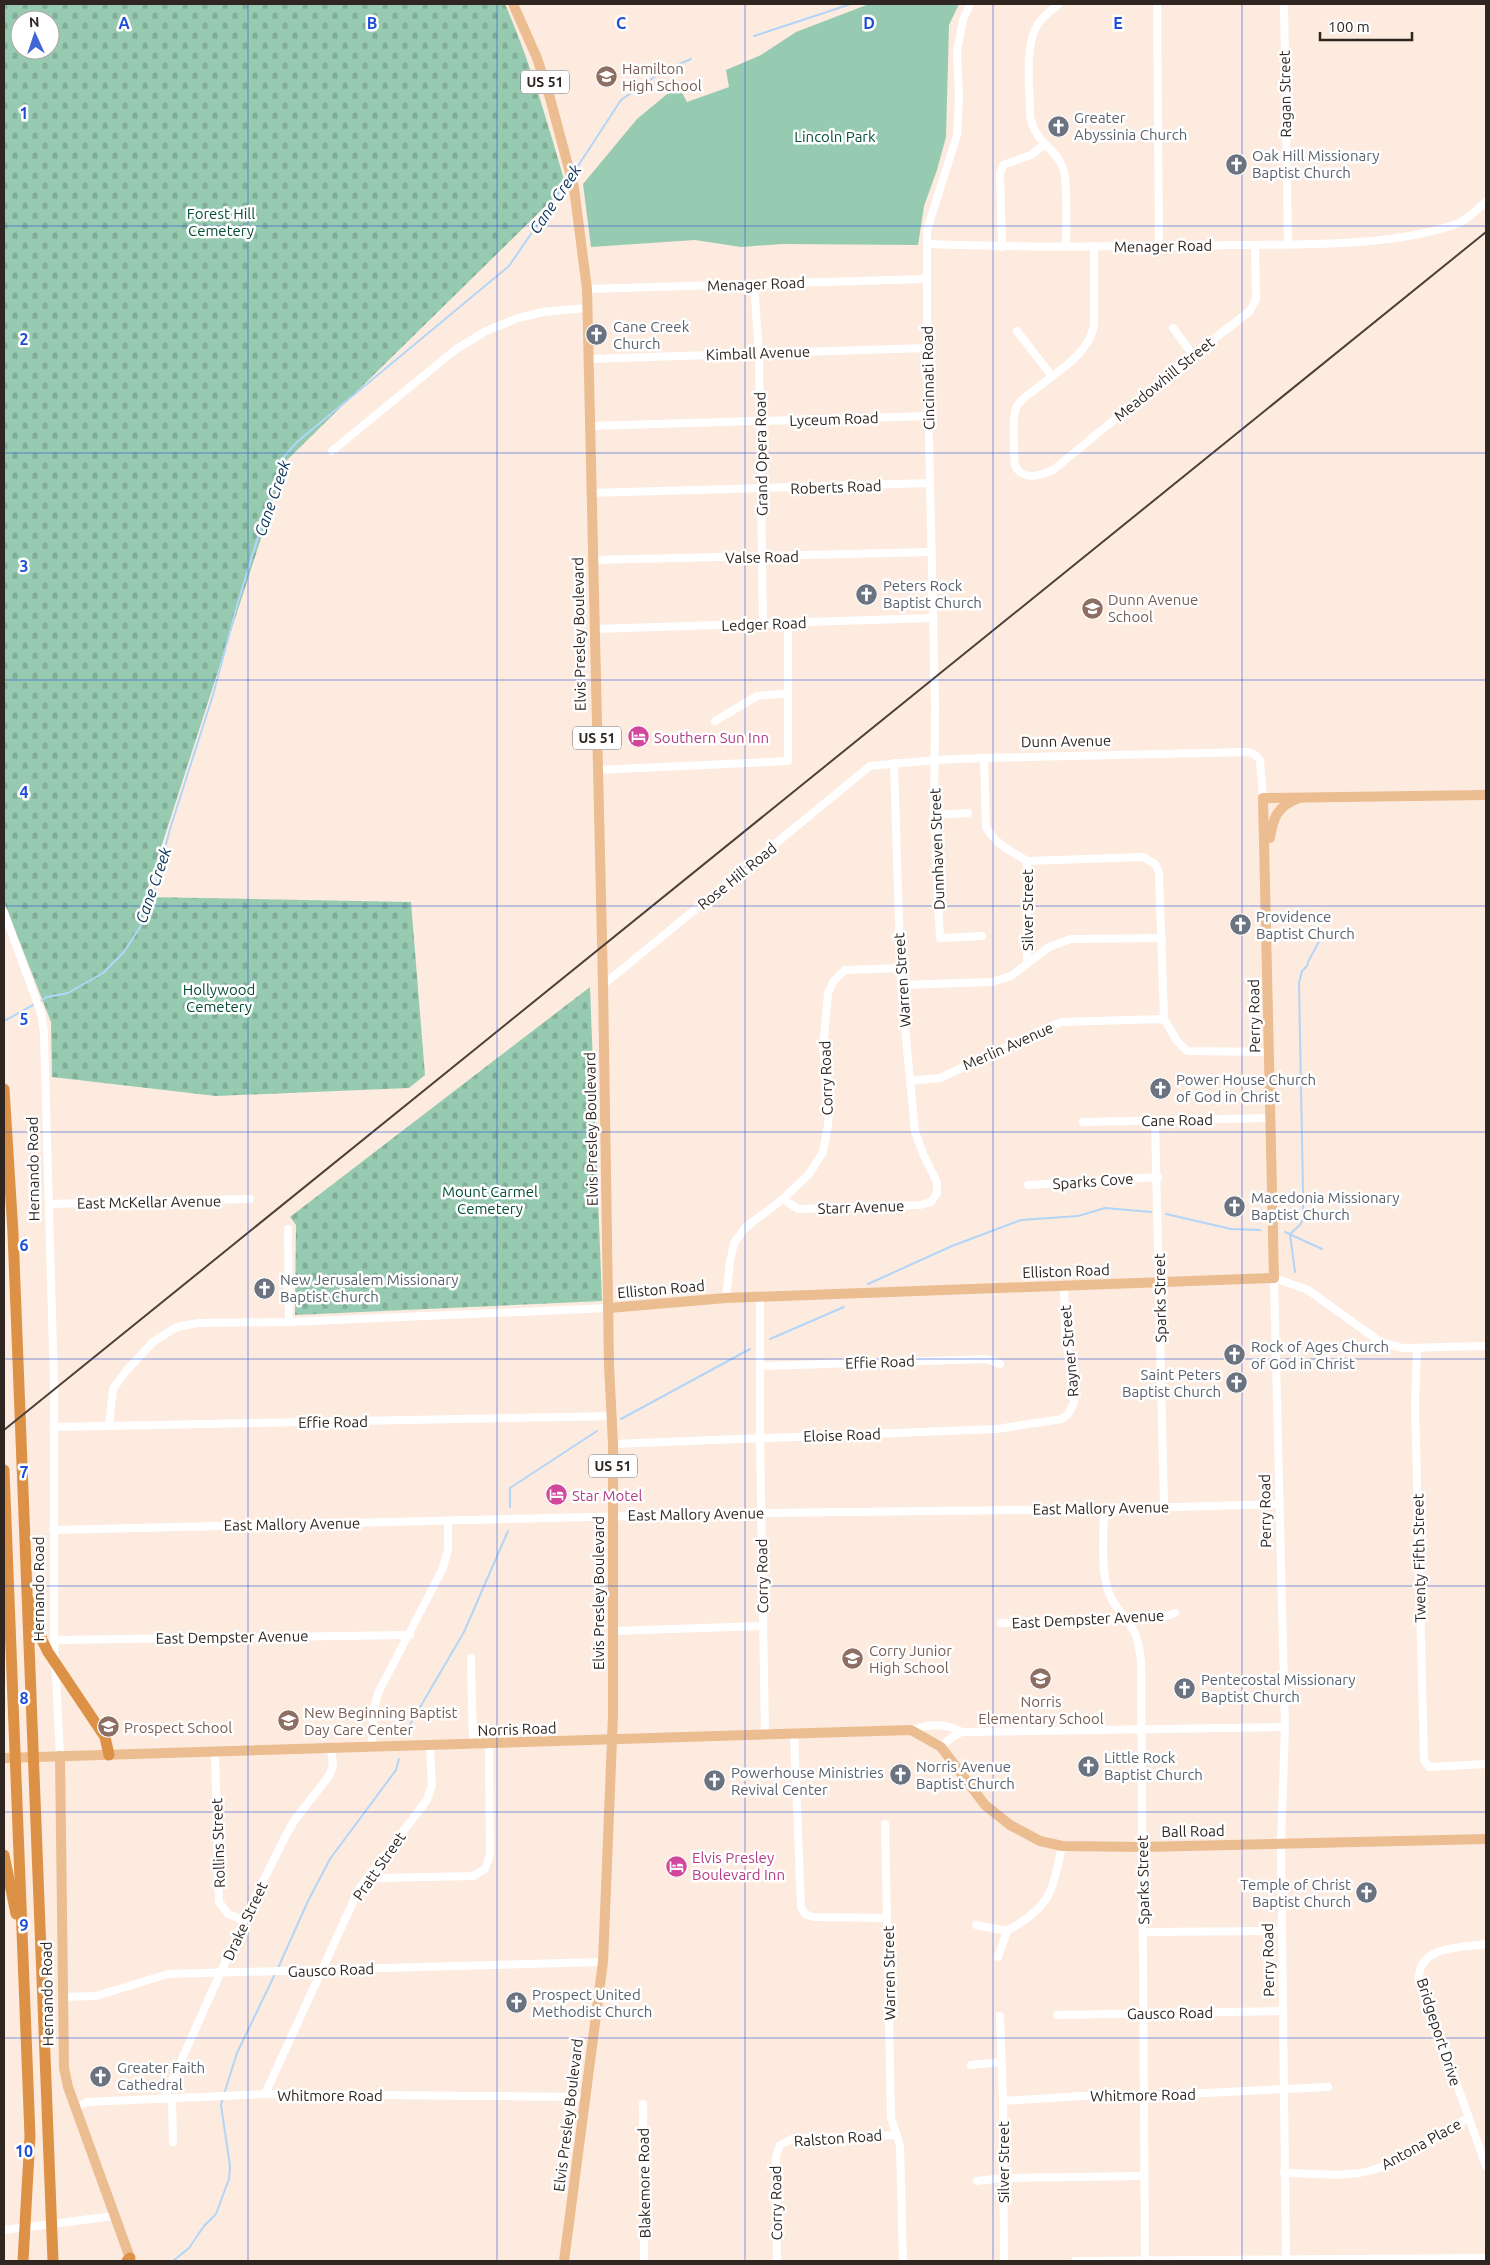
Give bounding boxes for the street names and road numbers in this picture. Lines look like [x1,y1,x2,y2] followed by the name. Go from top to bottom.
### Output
[1276,50,1294,138] street label: Ragan Street
[521,70,569,94] road number: US 51
[1114,237,1212,255] street label: Menager Road
[707,274,805,294] street label: Menager Road
[919,326,937,430] street label: Cincinnati Road
[1111,333,1217,424] street label: Meadowhill Street
[706,343,810,363] street label: Kimball Avenue
[751,392,771,516] street label: Grand Opera Road
[789,409,879,429] street label: Lyceum Road
[790,477,882,497] street label: Roberts Road
[725,548,799,566] street label: Valse Road
[569,557,589,711] street label: Elvis Presley Boulevard
[721,614,807,634] street label: Ledger Road
[573,726,621,750] road number: US 51
[1021,732,1111,750] street label: Dunn Avenue
[926,788,948,910] street label: Dunnhaven Street
[694,839,780,913] street label: Rose Hill Road
[1019,869,1036,951] street label: Silver Street
[890,932,914,1028] street label: Warren Street
[1245,979,1263,1053] street label: Perry Road
[960,1018,1056,1074] street label: Merlin Avenue
[816,1040,836,1116] street label: Corry Road
[581,1052,601,1206] street label: Elvis Presley Boulevard
[1141,1111,1213,1129] street label: Cane Road
[24,1116,42,1222] street label: Hernando Road
[1052,1170,1134,1192] street label: Sparks Cove
[77,1192,221,1212] street label: East McKellar Avenue
[817,1197,905,1217] street label: Starr Avenue
[1151,1253,1169,1343] street label: Sparks Street
[1022,1261,1110,1281] street label: Elliston Road
[617,1277,705,1301] street label: Elliston Road
[1057,1304,1081,1398] street label: Rayner Street
[845,1352,915,1372] street label: Effie Road
[298,1413,368,1431] street label: Effie Road
[803,1425,881,1445] street label: Eloise Road
[589,1454,637,1478] road number: US 51
[1256,1474,1274,1548] street label: Perry Road
[1409,1493,1429,1623] street label: Twenty Fifth Street
[1033,1498,1169,1518] street label: East Mallory Avenue
[628,1504,764,1524] street label: East Mallory Avenue
[224,1514,360,1534] street label: East Mallory Avenue
[590,1516,607,1670] street label: Elvis Presley Boulevard
[30,1537,47,1641] street label: Hernando Road
[753,1538,771,1614] street label: Corry Road
[1011,1607,1165,1631] street label: East Dempster Avenue
[155,1627,309,1647] street label: East Dempster Avenue
[477,1719,557,1739] street label: Norris Road
[208,1798,228,1888] street label: Rollins Street
[1161,1822,1225,1840] street label: Ball Road
[349,1829,409,1903] street label: Pratt Street
[1134,1835,1152,1925] street label: Sparks Street
[219,1879,271,1963] street label: Drake Street
[1259,1923,1277,1997] street label: Perry Road
[880,1925,898,2021] street label: Warren Street
[38,1941,56,2047] street label: Hernando Road
[288,1960,374,1980] street label: Gausco Road
[1414,1976,1464,2088] street label: Bridgeport Drive
[1127,2004,1213,2022] street label: Gausco Road
[550,2037,586,2193] street label: Elvis Presley Boulevard
[1090,2086,1196,2104] street label: Whitmore Road
[277,2087,383,2104] street label: Whitmore Road
[1378,2115,1464,2173] street label: Antona Place
[995,2121,1012,2203] street label: Silver Street
[793,2126,883,2150] street label: Ralston Road
[635,2128,653,2238] street label: Blakemore Road
[767,2165,785,2241] street label: Corry Road

